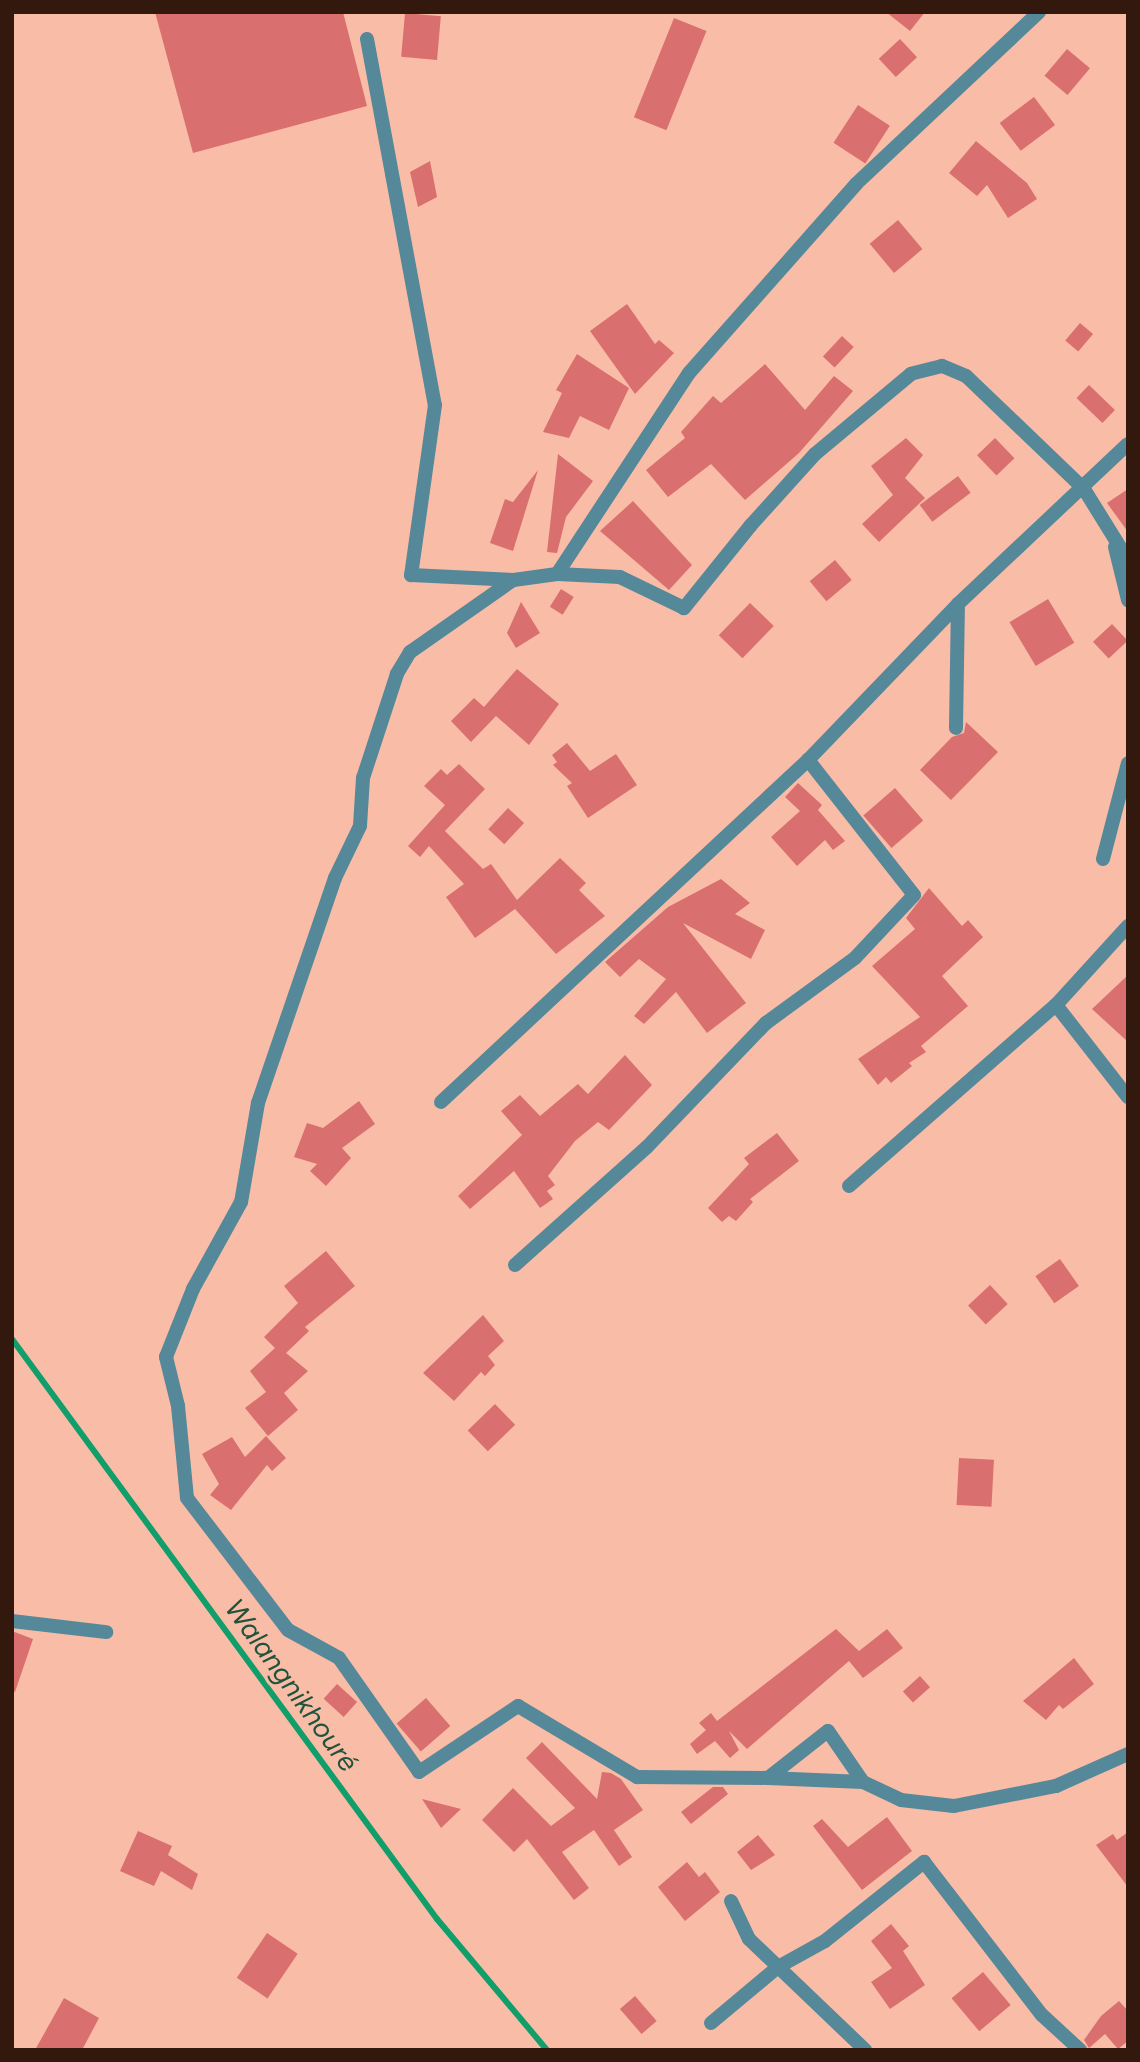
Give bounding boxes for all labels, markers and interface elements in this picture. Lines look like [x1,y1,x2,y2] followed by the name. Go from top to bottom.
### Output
[218,1592,366,1778] water label: Walangnikhouré

